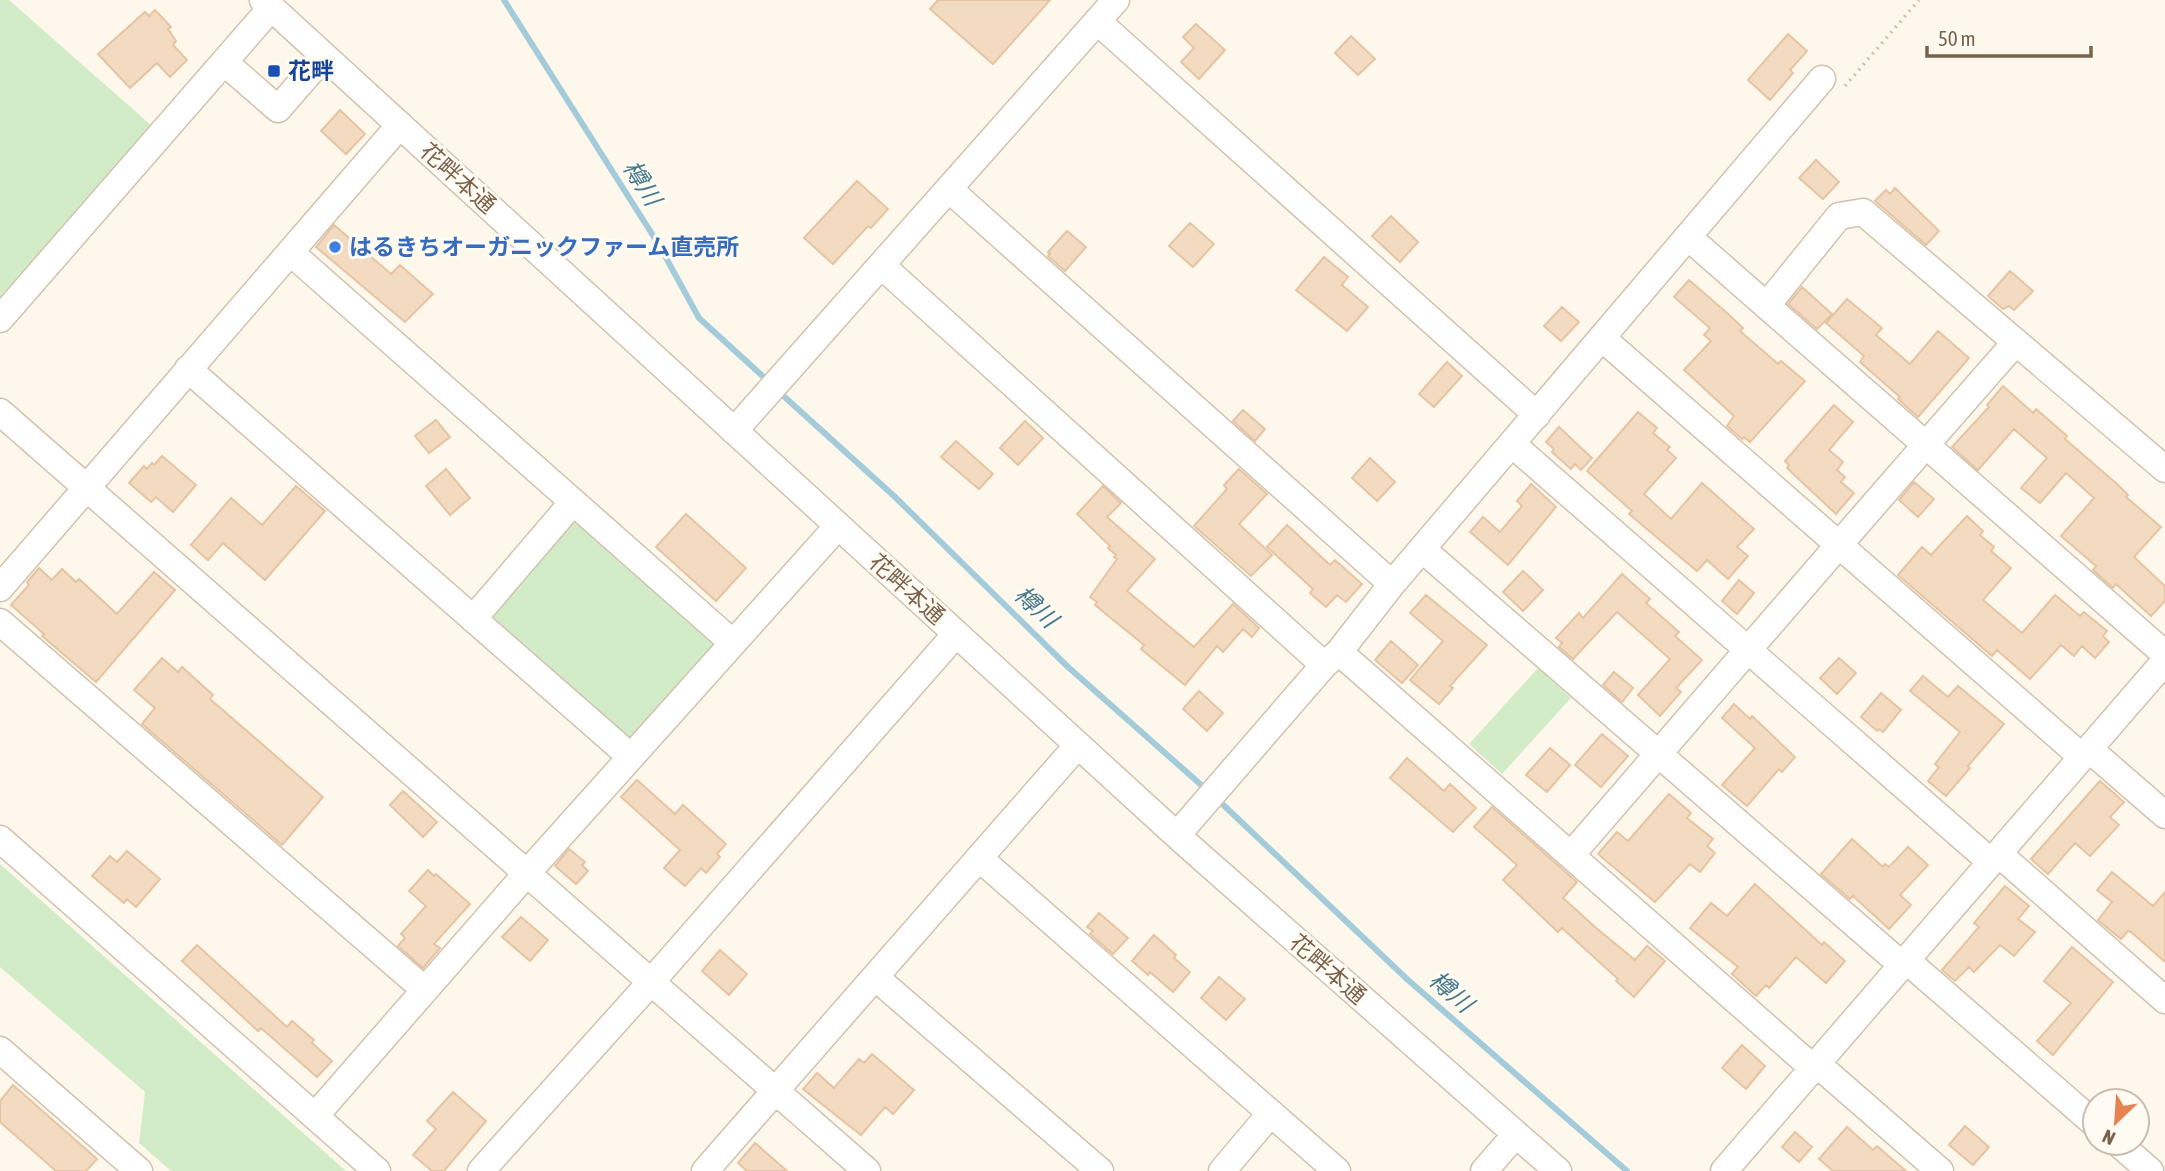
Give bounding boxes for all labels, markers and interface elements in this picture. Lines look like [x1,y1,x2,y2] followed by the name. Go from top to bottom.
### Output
[1927,14,2092,58] scale bar
[1938,26,1976,50] text: 50 m
[288,58,334,84] place label: 花畔
[266,63,282,79] marker: 花畔
[415,138,501,218] street label: 花畔本通
[618,155,668,213] water label: 樽川
[349,234,739,260] place label: はるきちオーガニックファーム直売所
[327,239,343,255] marker: はるきちオーガニックファーム直売所
[864,549,950,629] street label: 花畔本通
[1010,580,1065,635] water label: 樽川
[1285,929,1371,1009] street label: 花畔本通
[1424,966,1481,1020] water label: 樽川
[2081,1087,2151,1157] north arrow
[2099,1125,2119,1150] text: N

